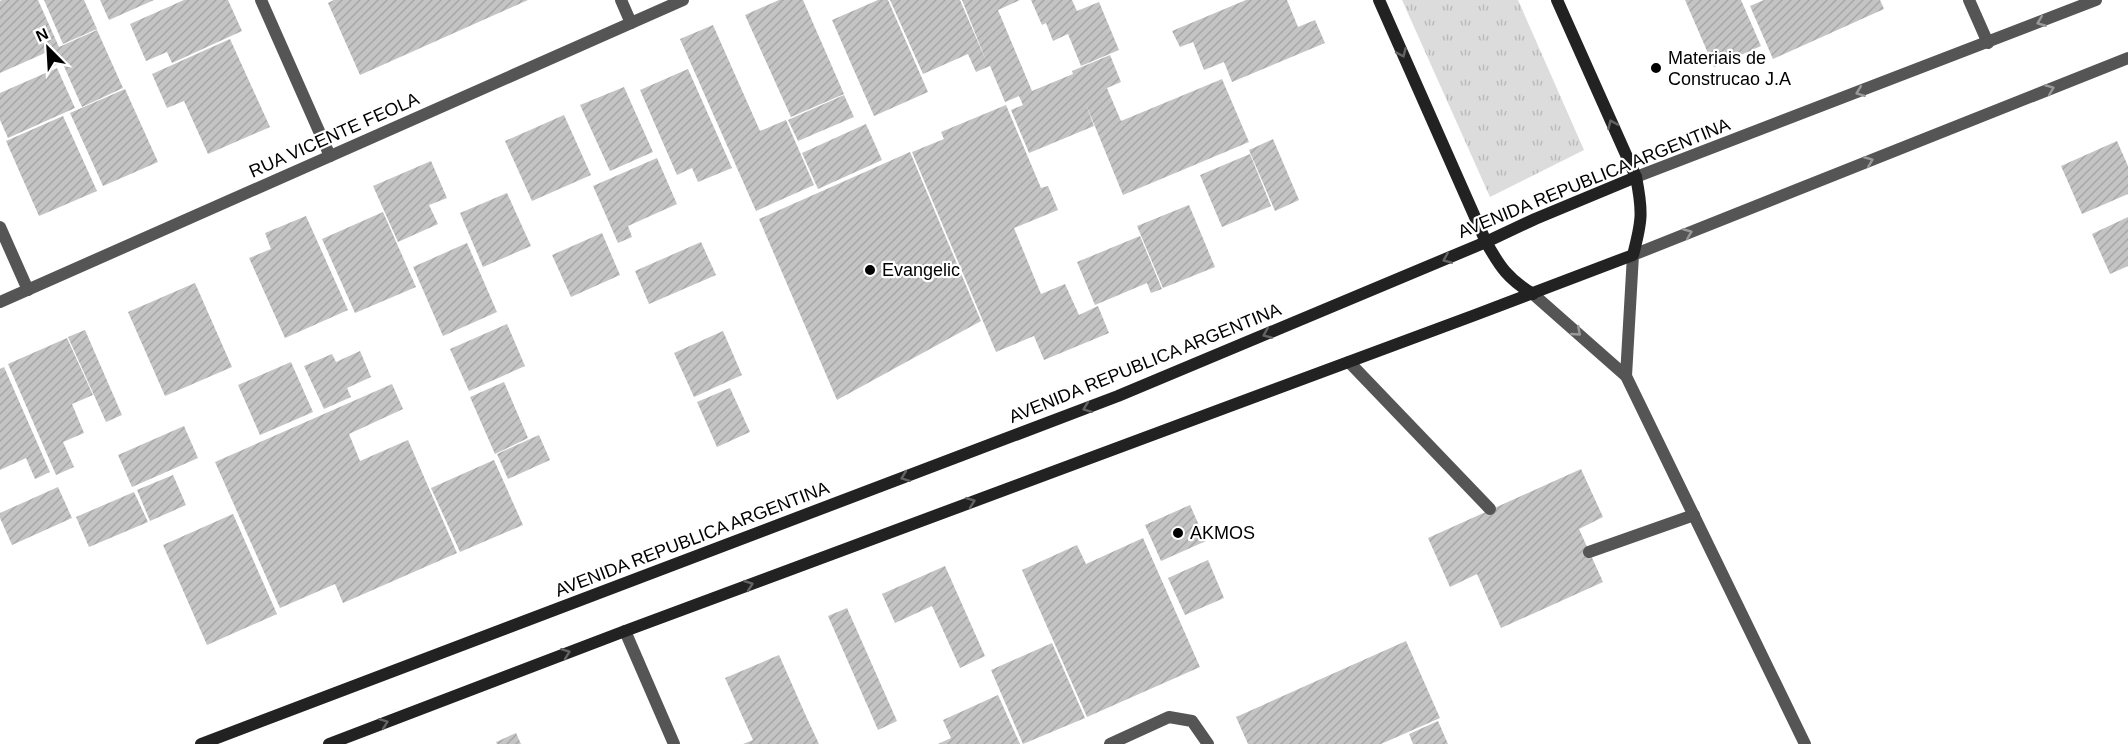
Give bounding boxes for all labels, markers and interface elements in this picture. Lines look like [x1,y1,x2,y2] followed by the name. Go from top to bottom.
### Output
[2037,15,2048,27] one-way arrow
[18,18,78,78] north arrow
[33,25,51,45] text: N
[1395,47,1407,58] one-way arrow
[1668,48,1791,89] place label: Materiais de Construcao J.A
[1649,61,1663,75] marker: Materiais de Construcao J.A
[2044,84,2055,96] one-way arrow
[1855,85,1866,97] one-way arrow
[246,88,422,182] street label: RUA VICENTE FEOLA
[1455,114,1733,242] street label: AVENIDA REPUBLICA ARGENTINA
[1607,119,1619,130] one-way arrow
[1863,156,1874,168] one-way arrow
[1681,228,1692,240] one-way arrow
[1443,252,1454,264] one-way arrow
[882,260,960,280] place label: Evangelic
[863,263,877,277] marker: Evangelic
[1006,299,1284,427] street label: AVENIDA REPUBLICA ARGENTINA
[1570,325,1581,336] one-way arrow
[1263,327,1274,339] one-way arrow
[1082,401,1093,413] one-way arrow
[900,470,911,482] one-way arrow
[552,477,832,601] street label: AVENIDA REPUBLICA ARGENTINA
[965,497,976,510] one-way arrow
[1190,523,1255,543] place label: AKMOS
[1171,526,1185,540] marker: AKMOS
[743,580,754,592] one-way arrow
[560,648,571,661] one-way arrow
[378,718,389,730] one-way arrow

